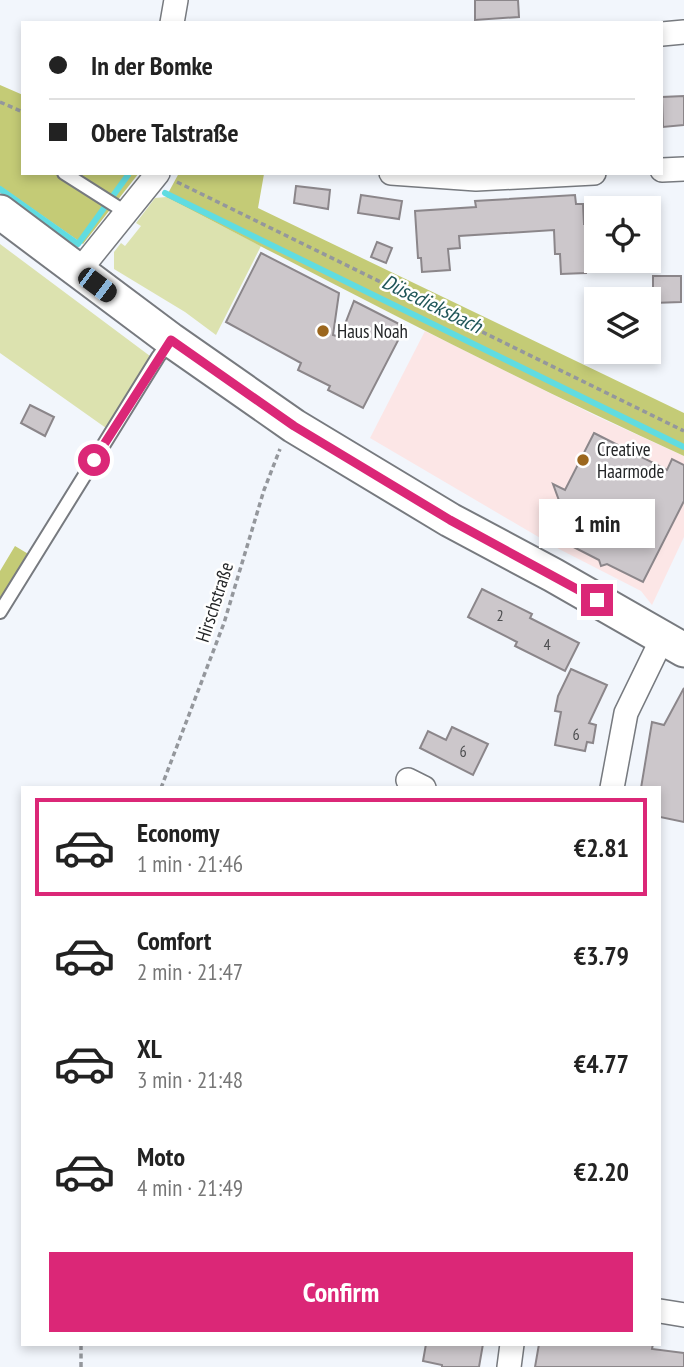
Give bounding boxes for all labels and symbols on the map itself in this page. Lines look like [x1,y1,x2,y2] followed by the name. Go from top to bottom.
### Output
[74,264,121,306] car
[378,268,488,340] water label: Düsedieksbach
[337,319,408,343] place label: Haus Noah
[315,323,331,339] marker: Haus Noah
[597,437,664,483] place label: Creative Haarmode
[78,444,110,476] route start
[575,452,591,468] marker: Creative Haarmode
[539,498,655,548] callout: 1 min
[190,559,238,645] street label: Hirschstraße
[581,584,613,616] route end
[496,605,504,625] house number: 2
[543,634,551,654] house number: 4
[572,724,580,744] house number: 6
[459,741,467,761] house number: 6

